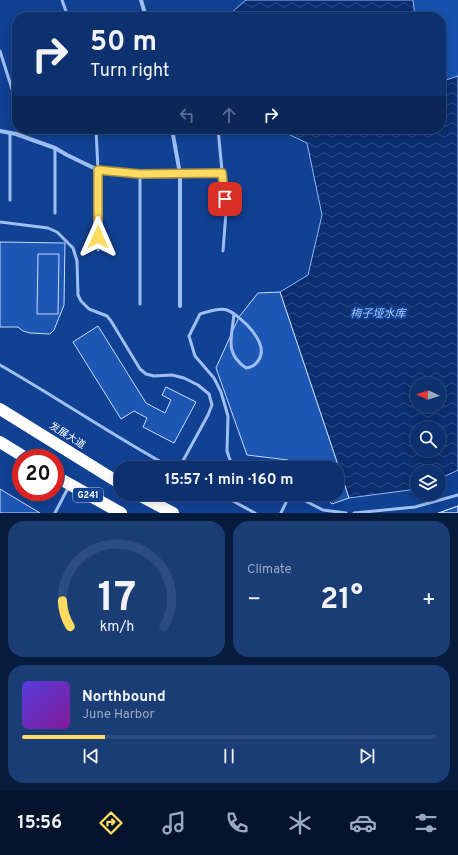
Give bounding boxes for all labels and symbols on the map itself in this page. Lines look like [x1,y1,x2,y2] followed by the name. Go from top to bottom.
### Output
[208,182,242,216] pin
[77,216,119,258] position arrow
[351,307,407,321] water label: 梅子垭水库
[410,377,446,413] north arrow
[47,420,87,452] street label: 发展大道
[12,449,64,501] speed limit sign: 20
[73,488,103,502] road number: G241

